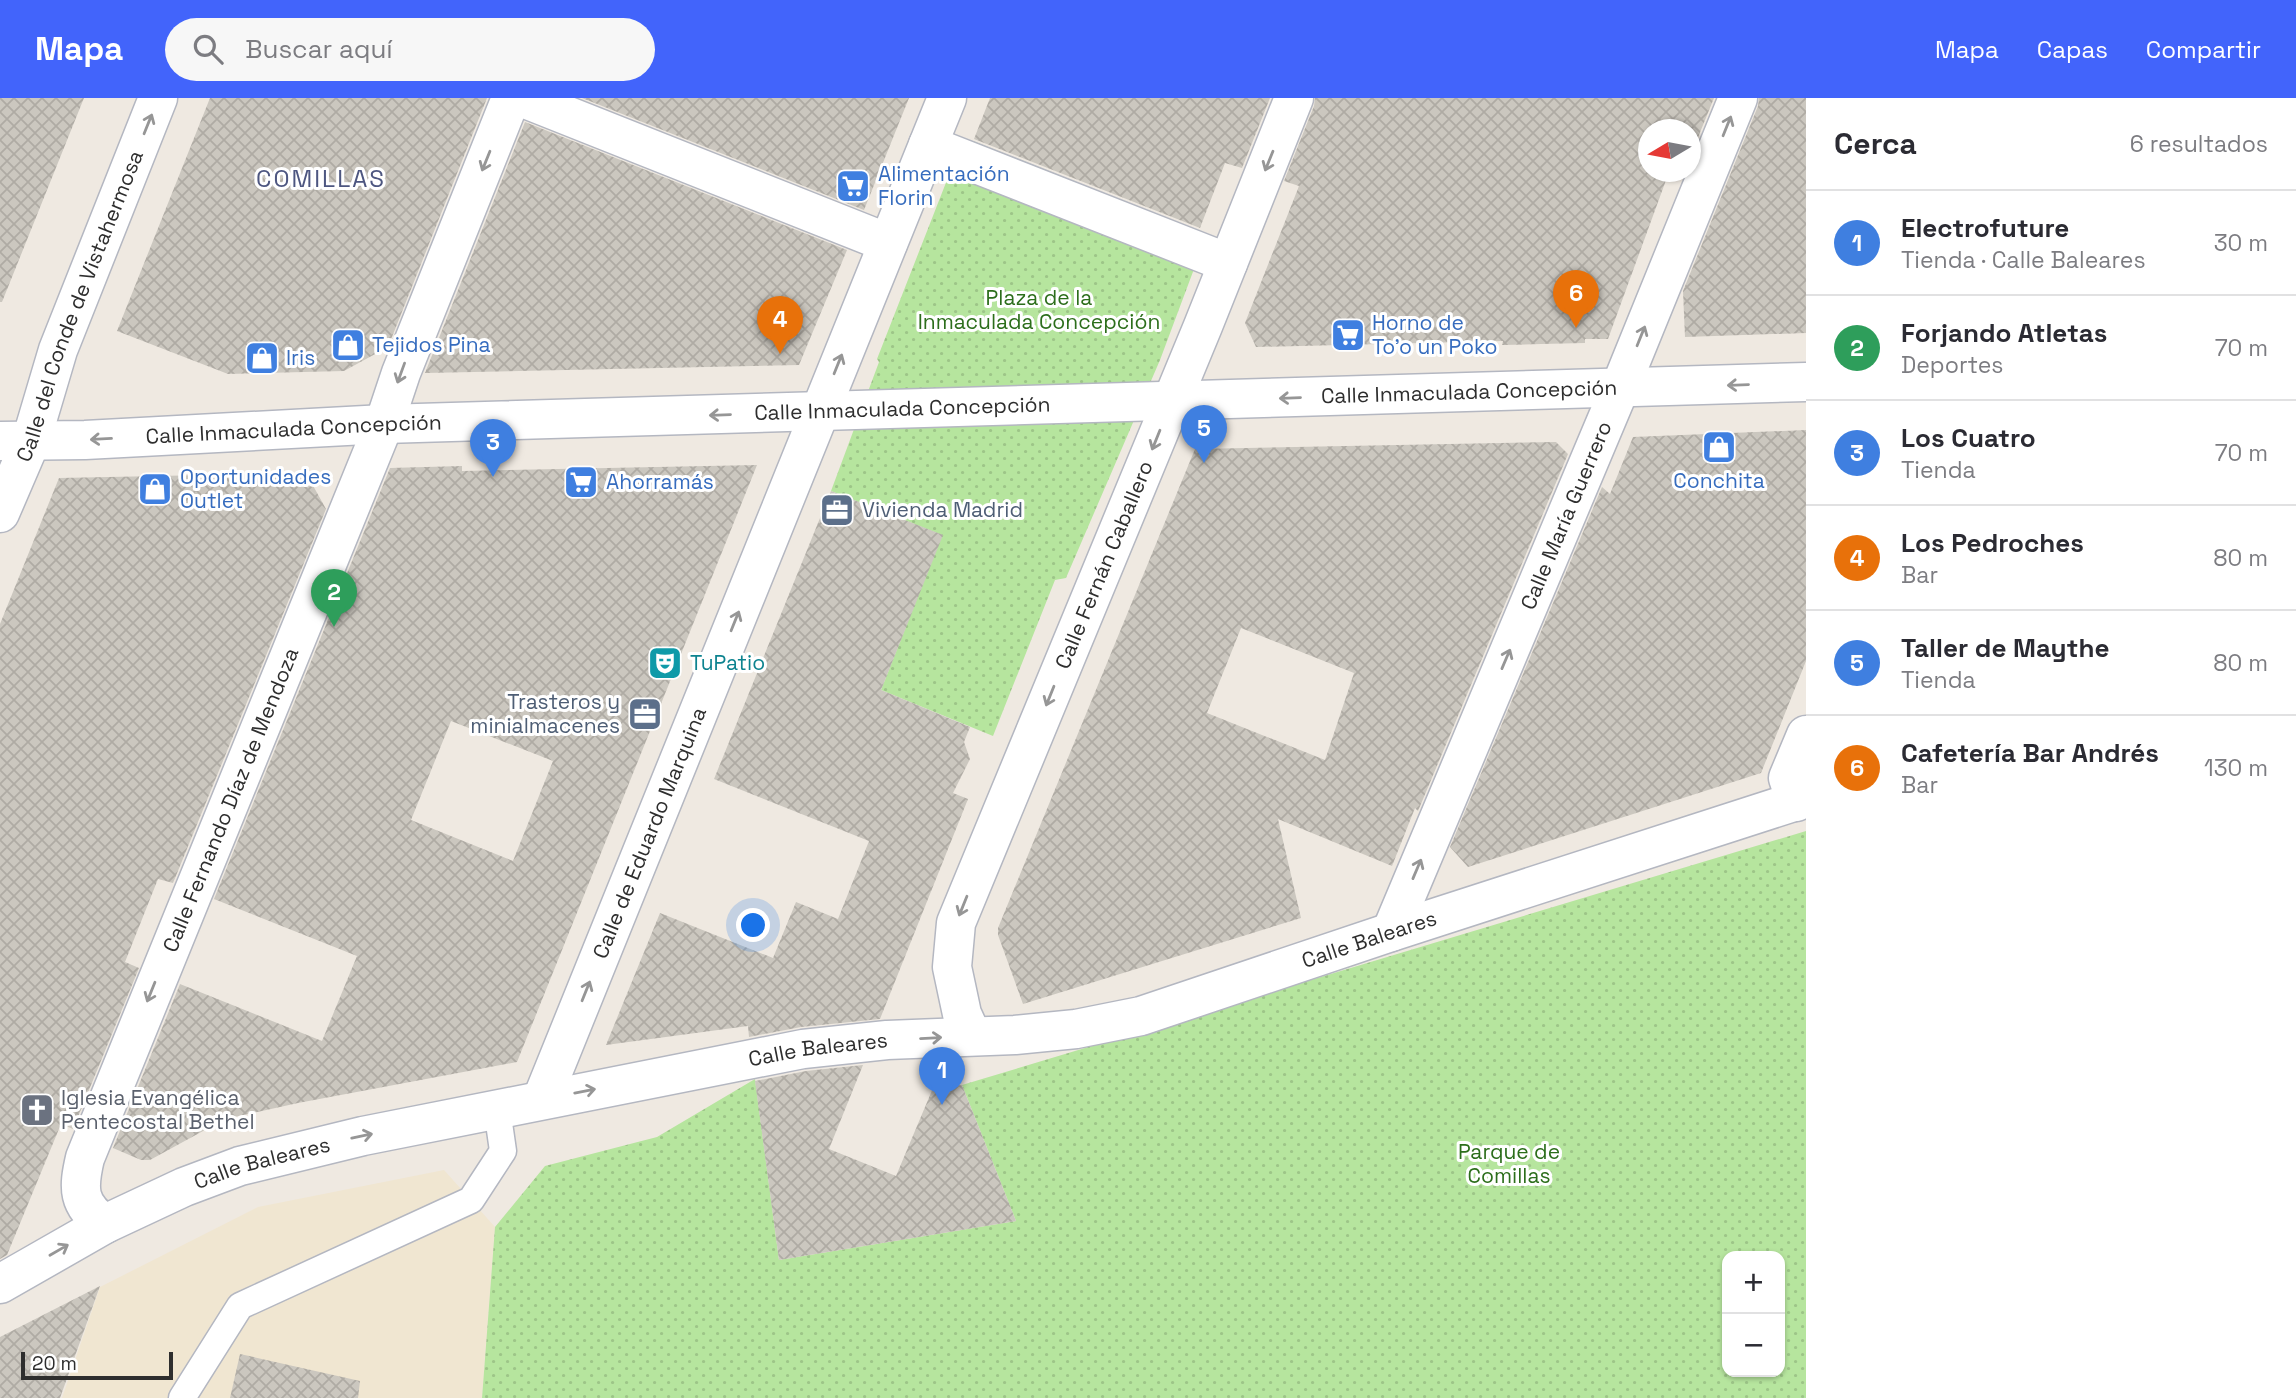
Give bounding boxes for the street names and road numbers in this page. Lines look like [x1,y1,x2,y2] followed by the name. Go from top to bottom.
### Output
[10,146,149,466] street label: Calle del Conde de Vistahermosa
[1321,374,1618,409] street label: Calle Inmaculada Concepción
[754,390,1051,426] street label: Calle Inmaculada Concepción
[145,408,442,450] street label: Calle Inmaculada Concepción
[1514,417,1618,614] street label: Calle María Guerrero
[1049,456,1159,673] street label: Calle Fernán Caballero
[156,643,304,956] street label: Calle Fernando Díaz de Mendoza
[586,703,712,963] street label: Calle de Eduardo Marquina
[1298,904,1440,974] street label: Calle Baleares
[746,1026,889,1072] street label: Calle Baleares
[190,1131,333,1195] street label: Calle Baleares

